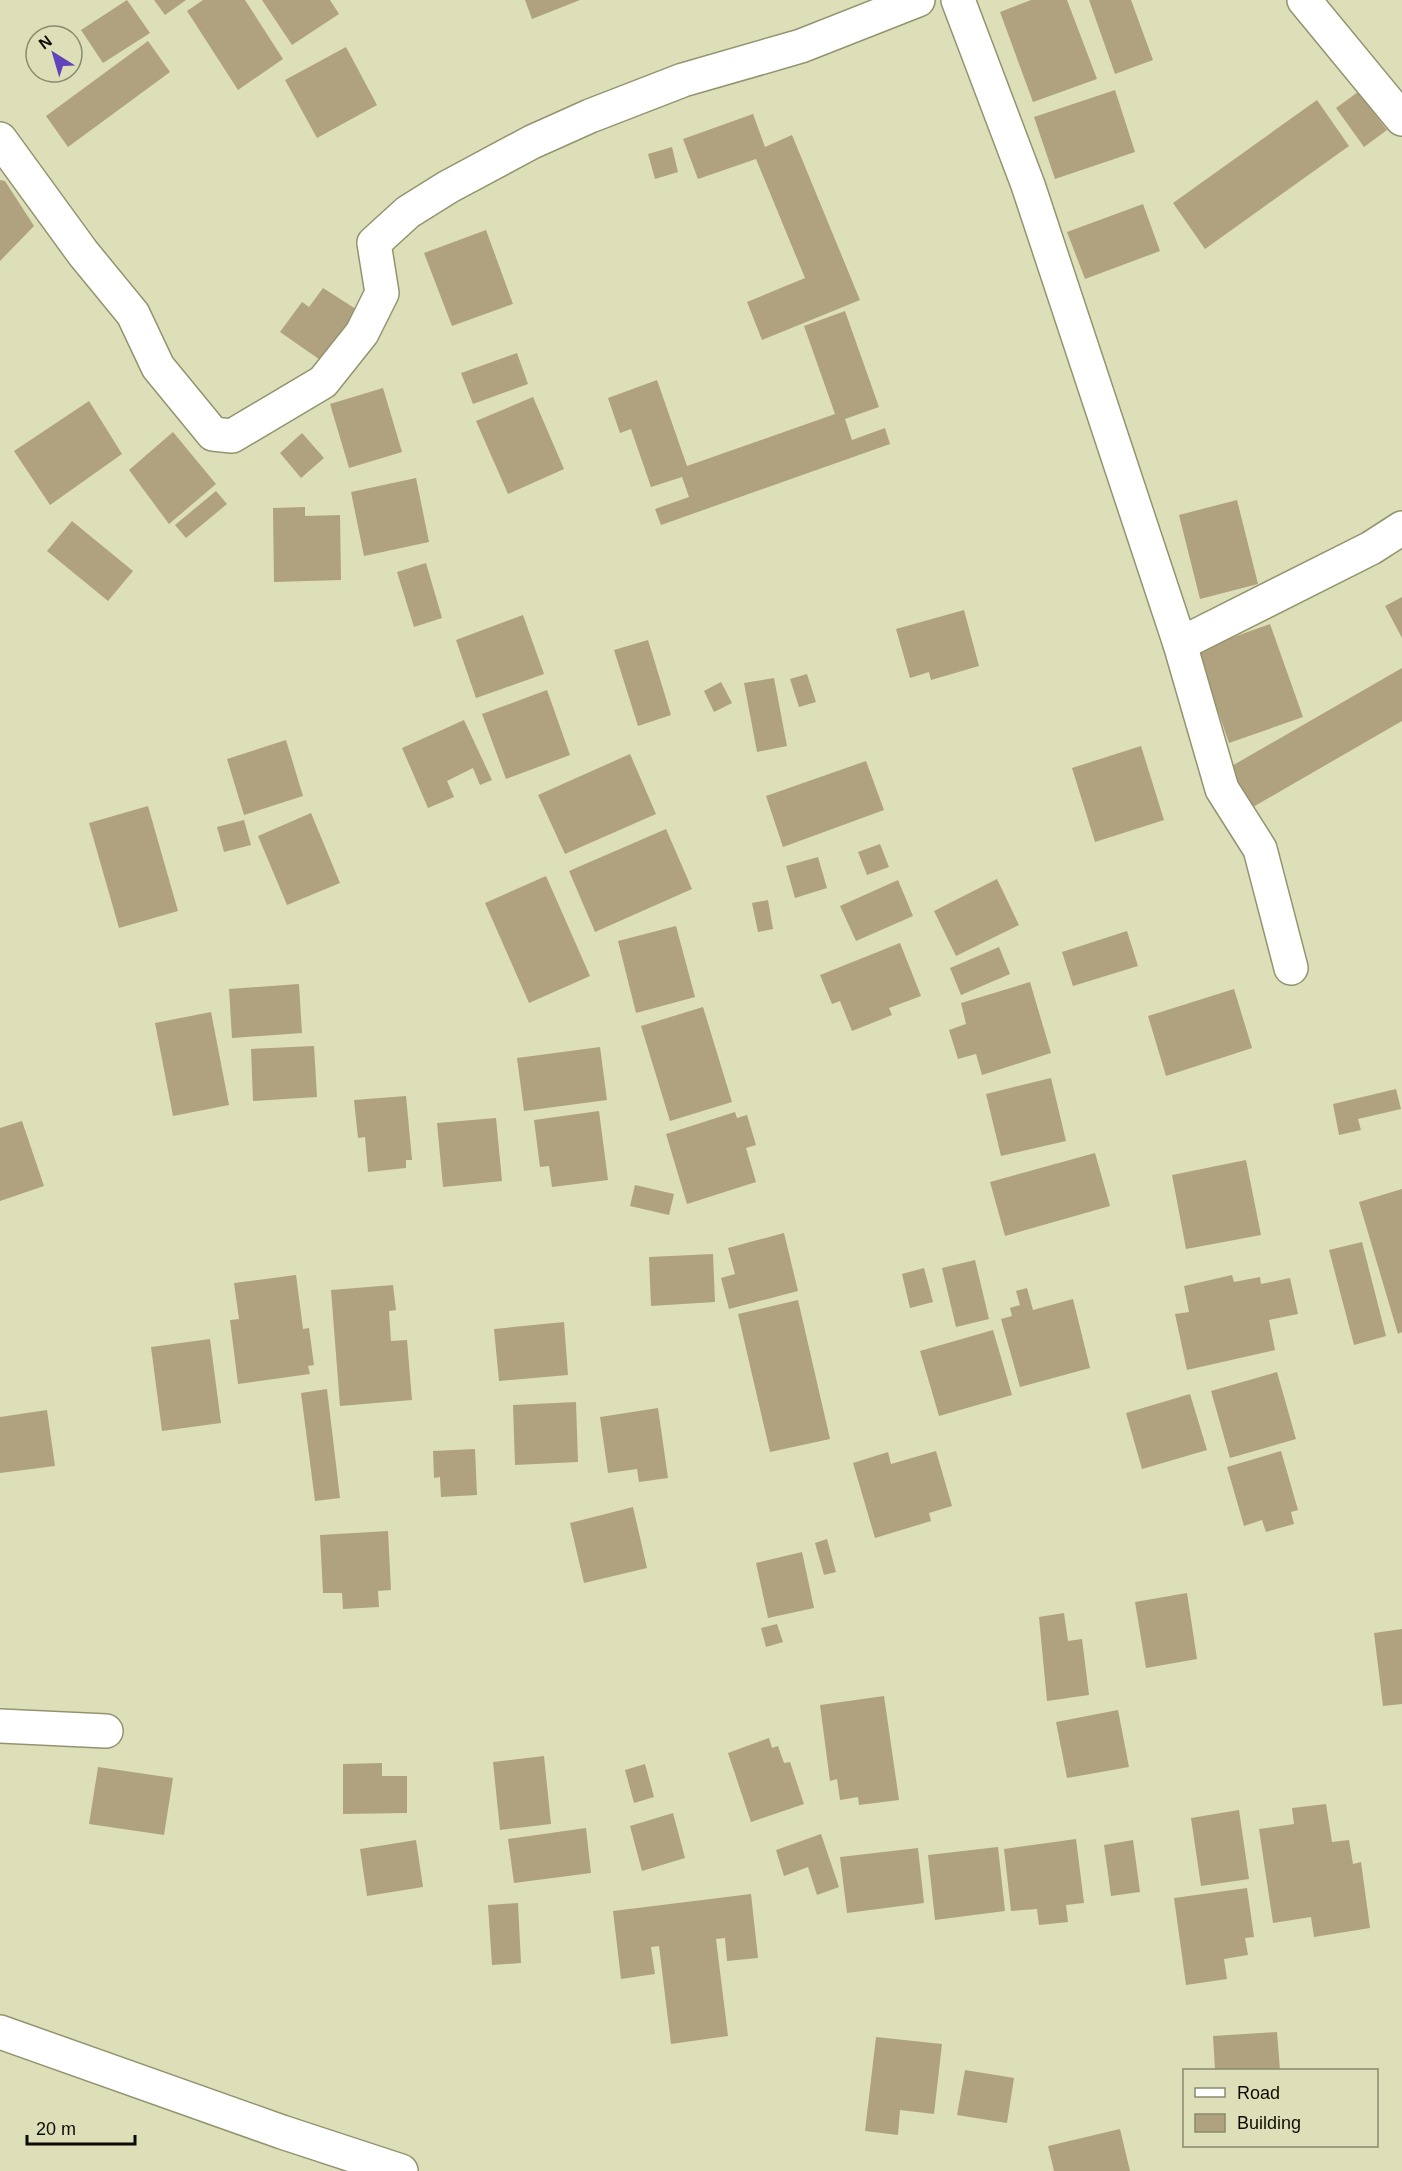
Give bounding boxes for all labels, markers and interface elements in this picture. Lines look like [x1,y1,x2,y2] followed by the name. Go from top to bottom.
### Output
[24,24,84,84] north arrow
[36,32,55,53] text: N
[1183,2069,1378,2147] legend
[1237,2083,1280,2103] text: Road
[27,2108,135,2146] scale bar
[1237,2113,1301,2133] text: Building
[36,2119,76,2139] text: 20 m

